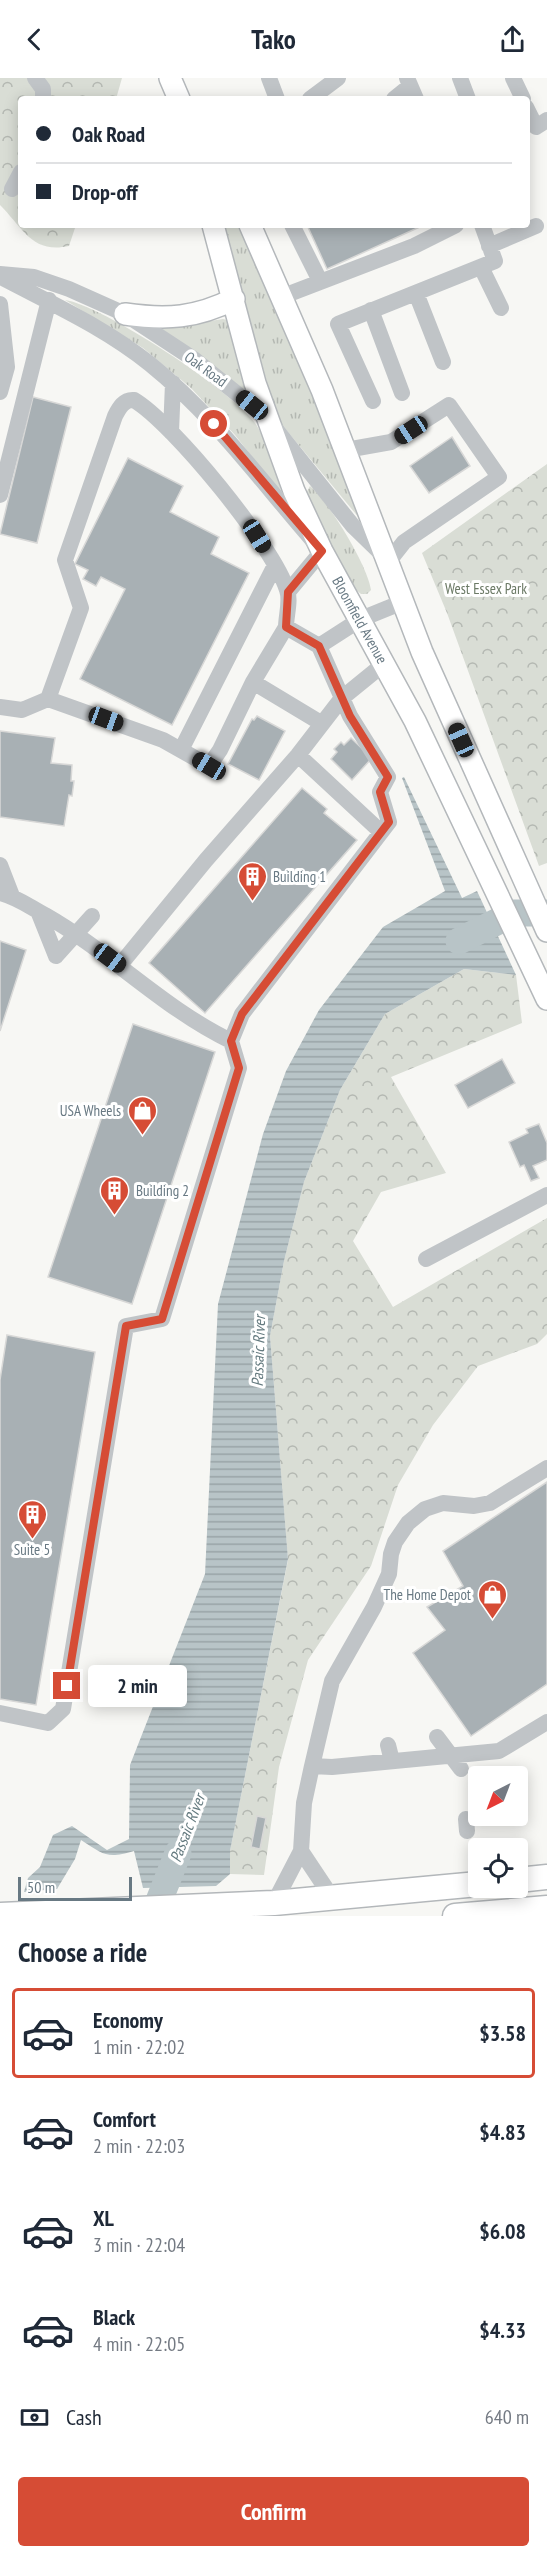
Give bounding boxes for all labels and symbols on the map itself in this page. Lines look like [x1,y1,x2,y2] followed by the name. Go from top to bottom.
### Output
[181,347,231,391] street label: Oak Road
[232,387,272,423] car
[200,410,227,437] route start
[391,413,431,447] car
[240,516,274,556] car
[328,573,392,667] street label: Bloomfield Avenue
[445,579,527,598] park label: West Essex Park
[86,704,126,734] car
[445,720,477,760] car
[189,749,229,783] car
[236,860,268,902] building icon: Building 1
[273,867,326,886] place label: Building 1
[90,940,130,976] car
[126,1094,158,1136] shop icon: USA Wheels
[60,1101,121,1120] place label: USA Wheels
[99,1174,131,1216] building icon: Building 2
[136,1181,189,1200] place label: Building 2
[247,1313,269,1387] water label: Passaic River
[16,1498,48,1540] building icon: Suite 5
[14,1540,50,1559] place label: Suite 5
[476,1578,508,1620] shop icon: The Home Depot
[383,1585,471,1604] place label: The Home Depot
[88,1665,187,1707] callout: 2 min
[53,1672,80,1699] route end
[468,1766,528,1826] north arrow
[165,1789,210,1865] water label: Passaic River
[18,1874,132,1902] scale bar

